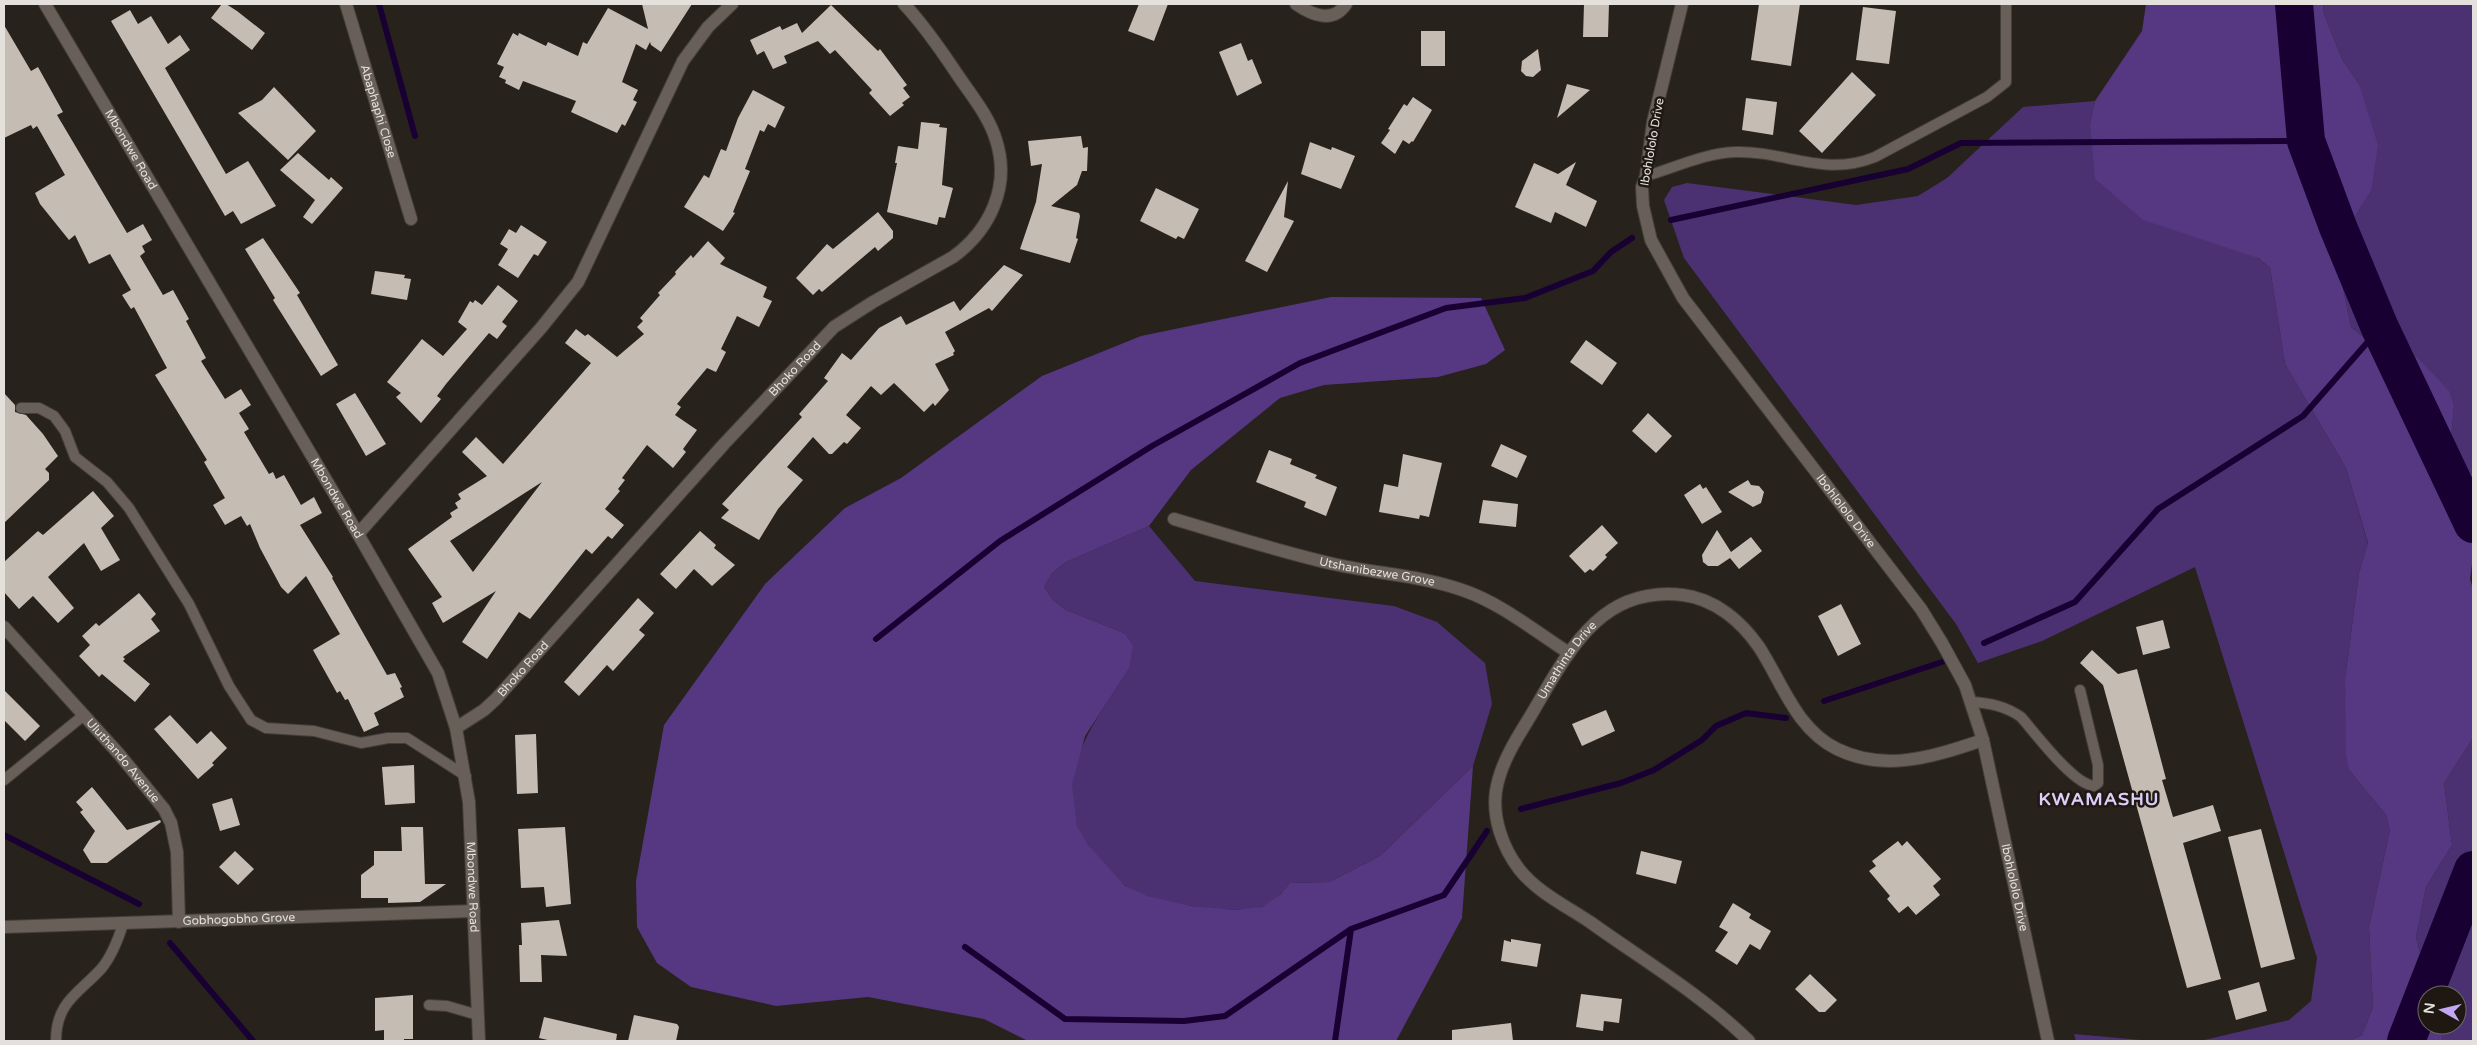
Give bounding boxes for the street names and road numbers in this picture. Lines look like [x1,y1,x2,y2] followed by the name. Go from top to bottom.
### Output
[358,63,399,160] street label: Abaphaphi Close
[1637,97,1667,187] street label: Ibohlololo Drive
[102,107,160,192] street label: Mbondwe Road
[766,338,824,399] street label: Bhoko Road
[308,456,366,541] street label: Mbondwe Road
[1813,471,1879,551] street label: Ibohlololo Drive
[1318,554,1436,589] street label: Utshanibezwe Grove
[1535,618,1599,702] street label: Umathinta Drive
[494,638,551,700] street label: Bhoko Road
[83,716,163,806] street label: Uluthando Avenue
[464,841,481,933] street label: Mbondwe Road
[1999,842,2031,933] street label: Ibohlololo Drive
[182,910,296,928] street label: Gobhogobho Grove

